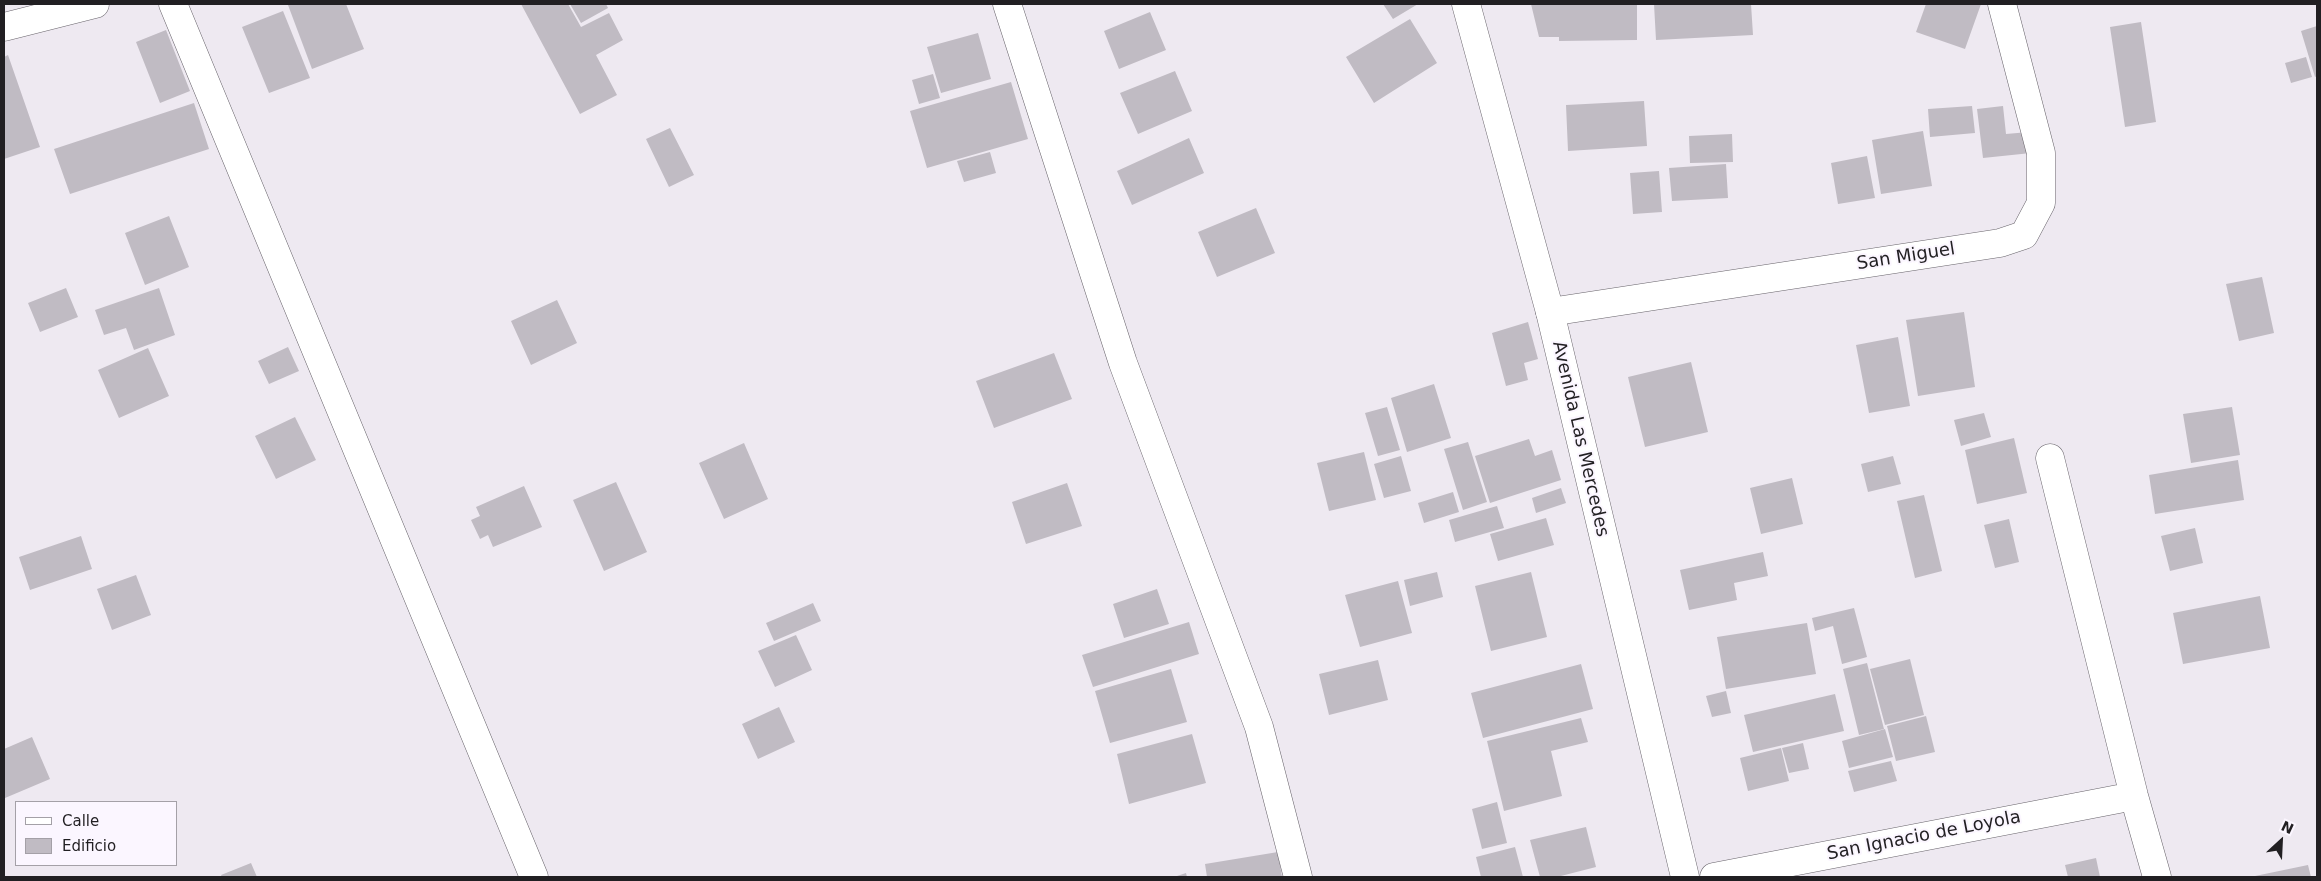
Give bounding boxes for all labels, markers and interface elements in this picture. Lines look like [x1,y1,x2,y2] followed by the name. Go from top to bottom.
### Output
[1855,239,1957,275] street label: San Miguel
[1547,339,1613,539] street label: Avenida Las Mercedes
[15,801,178,866] legend
[1825,807,2023,865] street label: San Ignacio de Loyola
[62,812,99,830] text: Calle
[2256,816,2306,866] north arrow
[2279,818,2296,837] text: N
[62,837,116,855] text: Edificio

